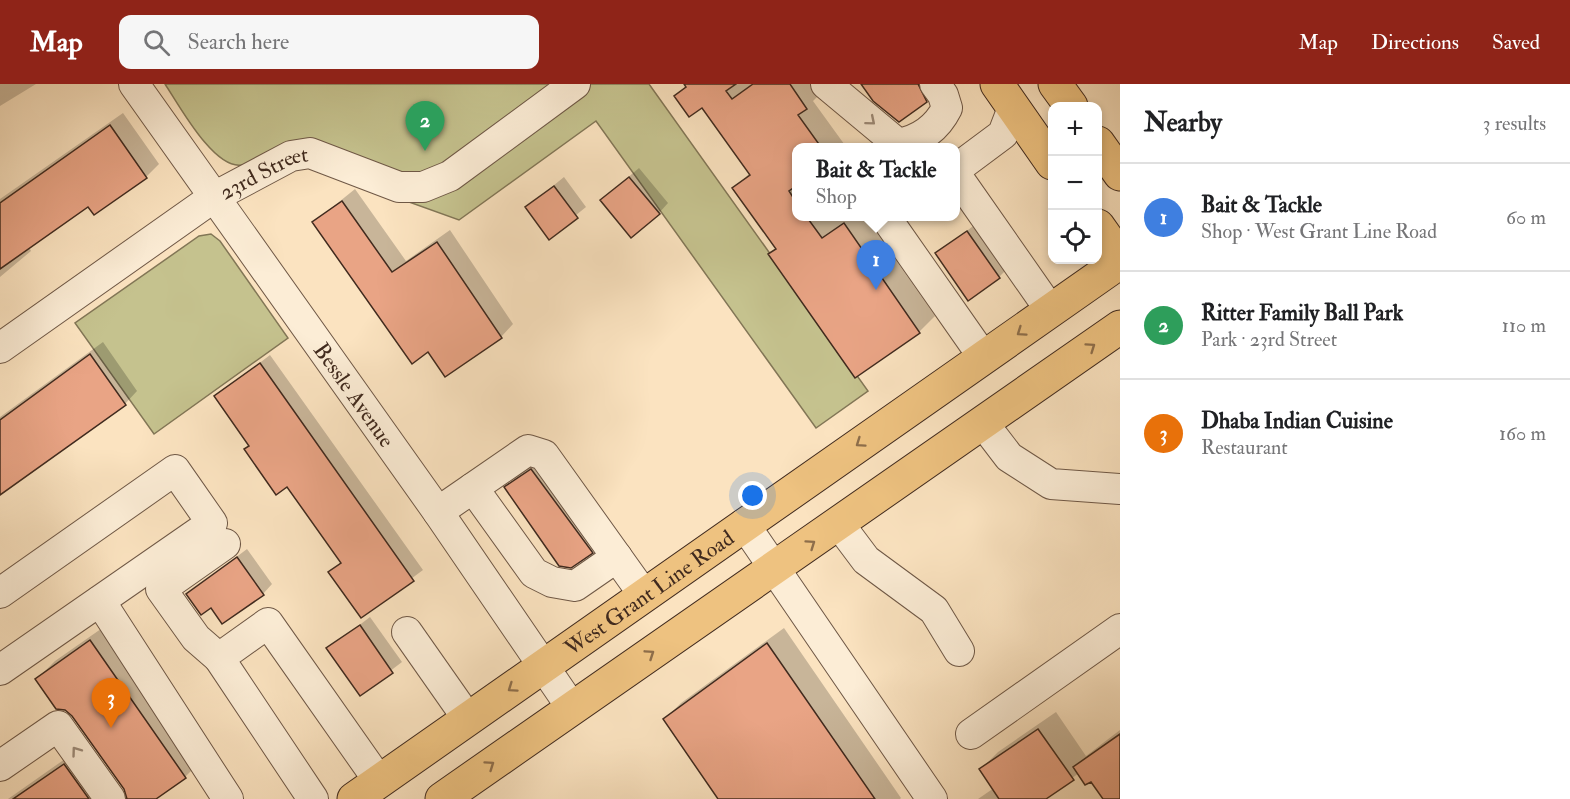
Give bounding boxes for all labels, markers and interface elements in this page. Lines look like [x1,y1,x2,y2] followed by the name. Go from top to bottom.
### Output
[119,15,539,69] search box
[30,25,83,60] text: Map
[140,26,173,59] icon: search
[188,28,289,56] text: Search here
[1298,29,1338,56] text: Map
[1371,29,1459,56] text: Directions
[1492,29,1540,56] text: Saved
[406,101,444,151] pin: 2
[1048,102,1102,264] map controls
[1048,102,1102,156] button: +
[1144,107,1222,139] text: Nearby
[1483,111,1546,136] text: 3 results
[864,114,875,125] one-way arrow
[215,141,310,206] street label: 23rd Street
[792,143,960,221] popup
[815,156,937,184] text: Bait & Tackle
[1048,156,1102,210] button: −
[815,184,857,209] text: Shop
[1201,191,1322,219] text: Bait & Tackle
[1160,205,1167,230] text: 1
[1506,205,1546,230] text: 60 m
[1048,210,1102,264] button: locate
[1201,219,1437,244] text: Shop · West Grant Line Road
[856,240,896,290] pin: 1
[1201,299,1403,327] text: Ritter Family Ball Park
[1158,313,1169,338] text: 2
[1502,313,1546,338] text: 110 m
[1016,325,1027,336] one-way arrow
[1201,327,1337,352] text: Park · 23rd Street
[307,337,400,453] street label: Bessle Avenue
[1085,343,1096,354] one-way arrow
[1201,407,1393,435] text: Dhaba Indian Cuisine
[1160,421,1167,446] text: 3
[1499,421,1546,446] text: 160 m
[1201,435,1288,460] text: Restaurant
[856,436,867,447] one-way arrow
[738,481,767,510] your location
[558,524,740,663] street label: West Grant Line Road
[805,540,816,551] one-way arrow
[644,650,655,661] one-way arrow
[92,678,130,728] pin: 3
[507,681,518,692] one-way arrow
[72,747,83,758] one-way arrow
[484,761,495,772] one-way arrow

